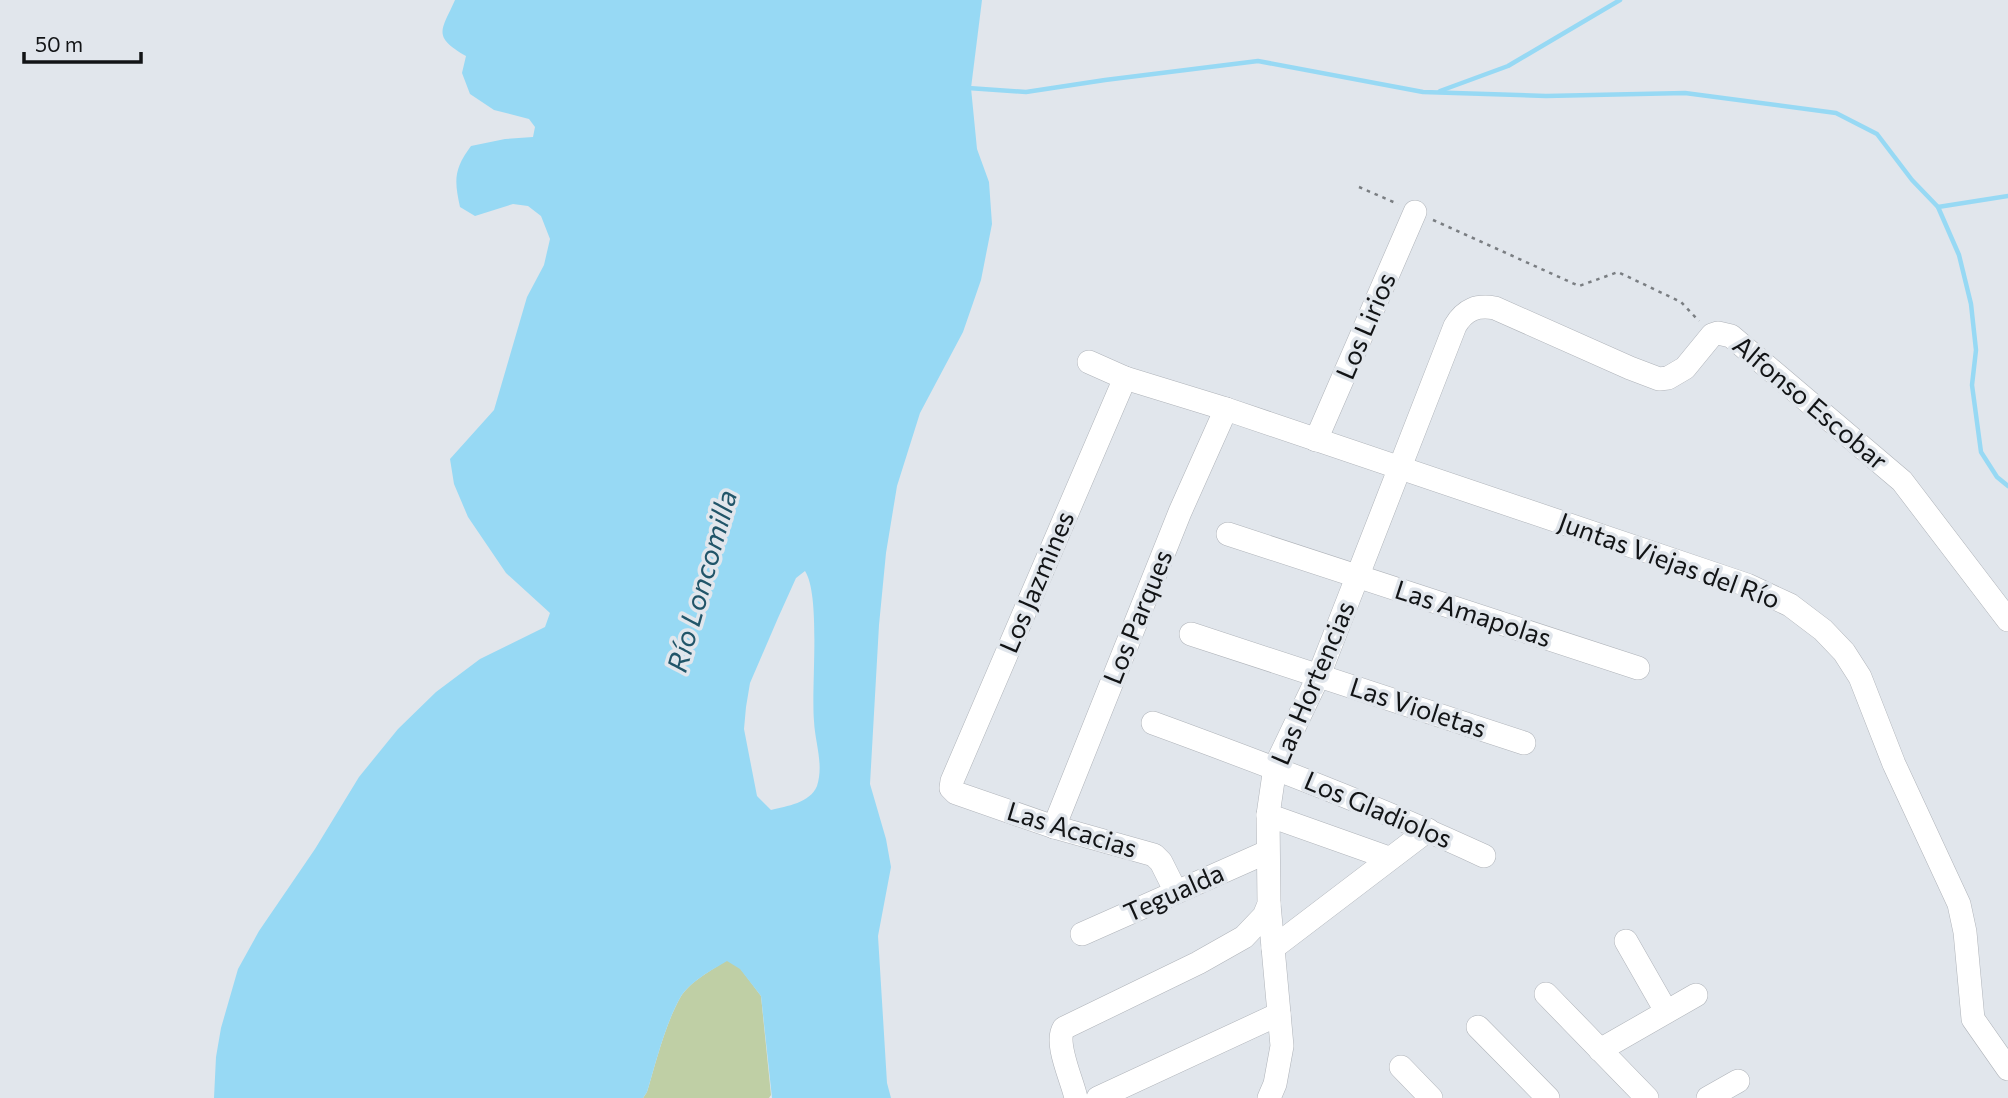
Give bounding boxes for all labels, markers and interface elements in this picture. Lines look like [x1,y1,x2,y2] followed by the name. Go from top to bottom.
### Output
[24,21,142,65] scale bar
[35,31,83,56] text: 50 m
[1328,267,1401,383] street label: Los Lirios
[1727,328,1894,475] street label: Alfonso Escobar
[659,486,743,676] water label: Río Loncomilla
[1555,505,1784,614] street label: Juntas Viejas del Río
[992,506,1079,657] street label: Los Jazmines
[1096,545,1178,688] street label: Los Parques
[1391,573,1556,652] street label: Las Amapolas
[1263,596,1360,769] street label: Las Hortencias
[1346,670,1491,743] street label: Las Violetas
[1300,764,1457,854] street label: Los Gladiolos
[1004,794,1141,863] street label: Las Acacias
[1119,856,1228,927] street label: Tegualda

